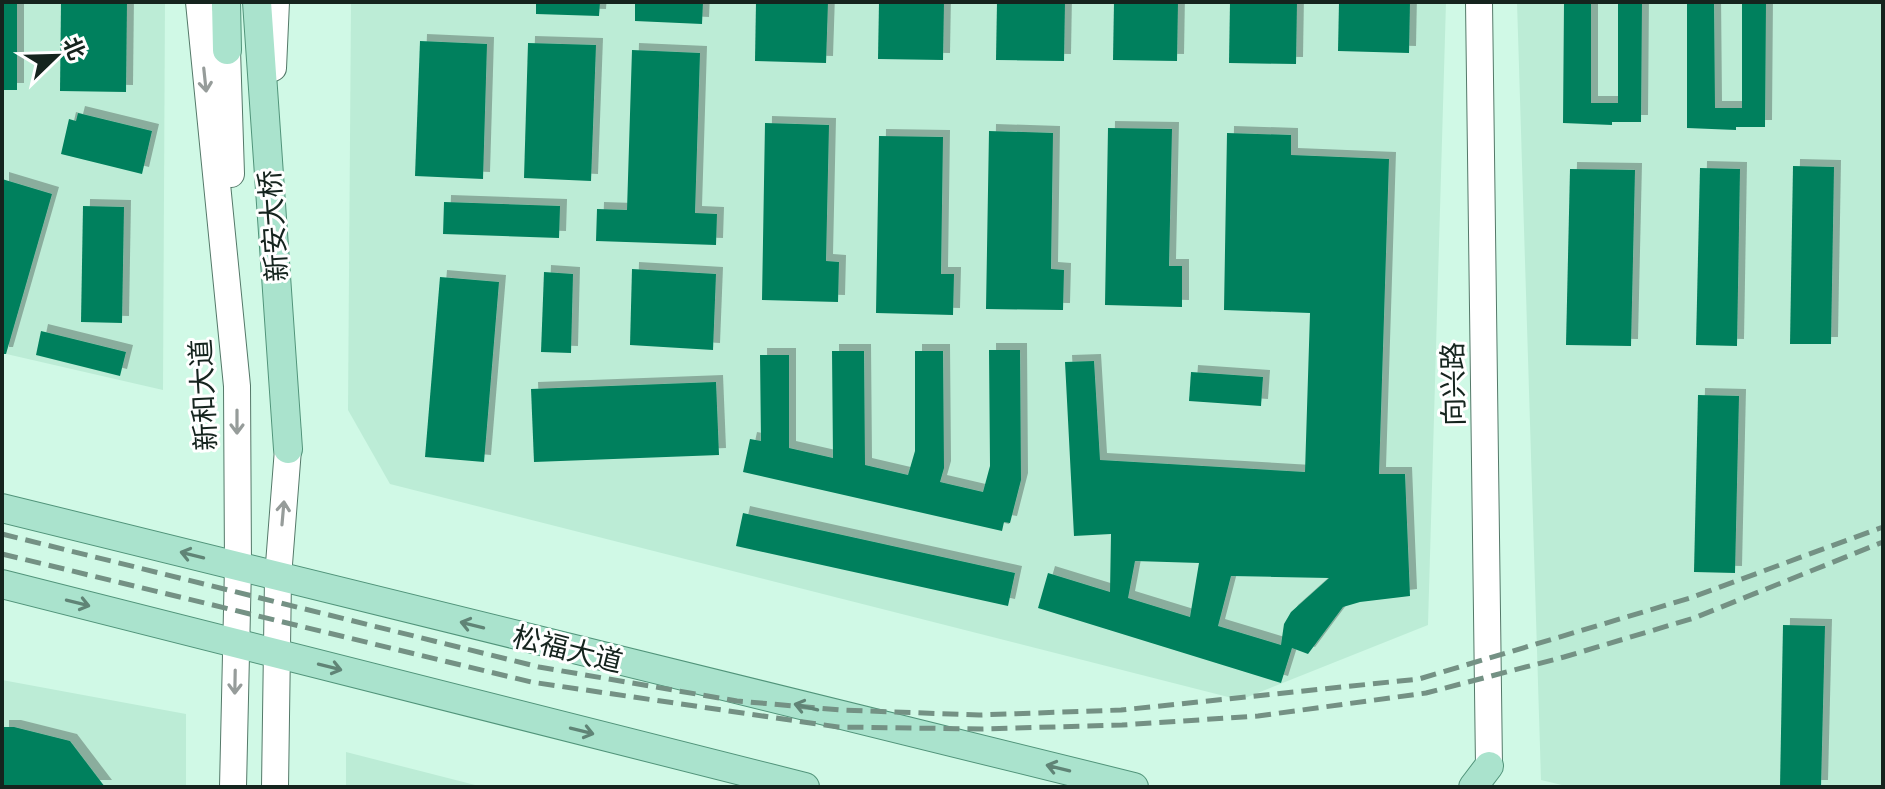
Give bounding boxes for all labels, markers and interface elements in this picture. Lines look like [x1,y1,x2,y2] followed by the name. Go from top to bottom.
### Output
[16,16,96,96] north arrow
[59,33,92,63] text: 北
[198,66,213,93] one-way arrow
[251,169,293,283] street label: 新安大桥
[182,338,222,452] street label: 新和大道
[1434,342,1470,426] street label: 向兴路
[229,408,245,435] one-way arrow
[276,500,291,527] one-way arrow
[180,547,206,562] one-way arrow
[64,597,90,612] one-way arrow
[459,617,485,632] one-way arrow
[510,618,626,678] street label: 松福大道
[316,660,342,675] one-way arrow
[227,668,243,695] one-way arrow
[794,698,819,713] one-way arrow
[568,724,594,739] one-way arrow
[1046,760,1072,775] one-way arrow

